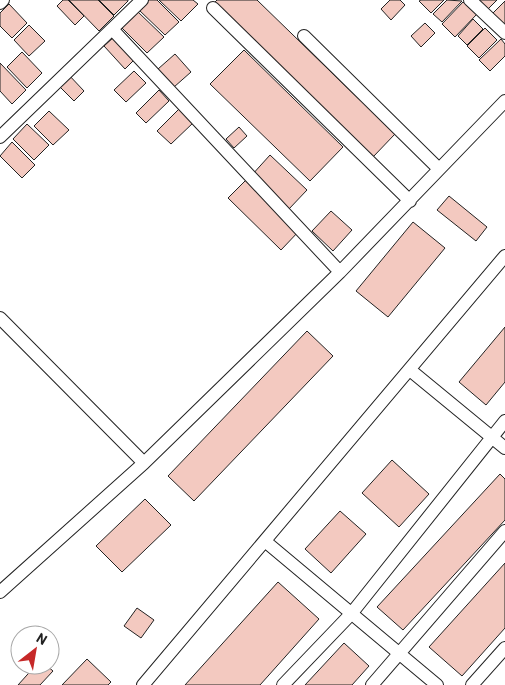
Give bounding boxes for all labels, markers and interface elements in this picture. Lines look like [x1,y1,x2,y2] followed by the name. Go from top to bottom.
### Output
[10,625,60,675] north arrow
[34,629,50,648] text: N

